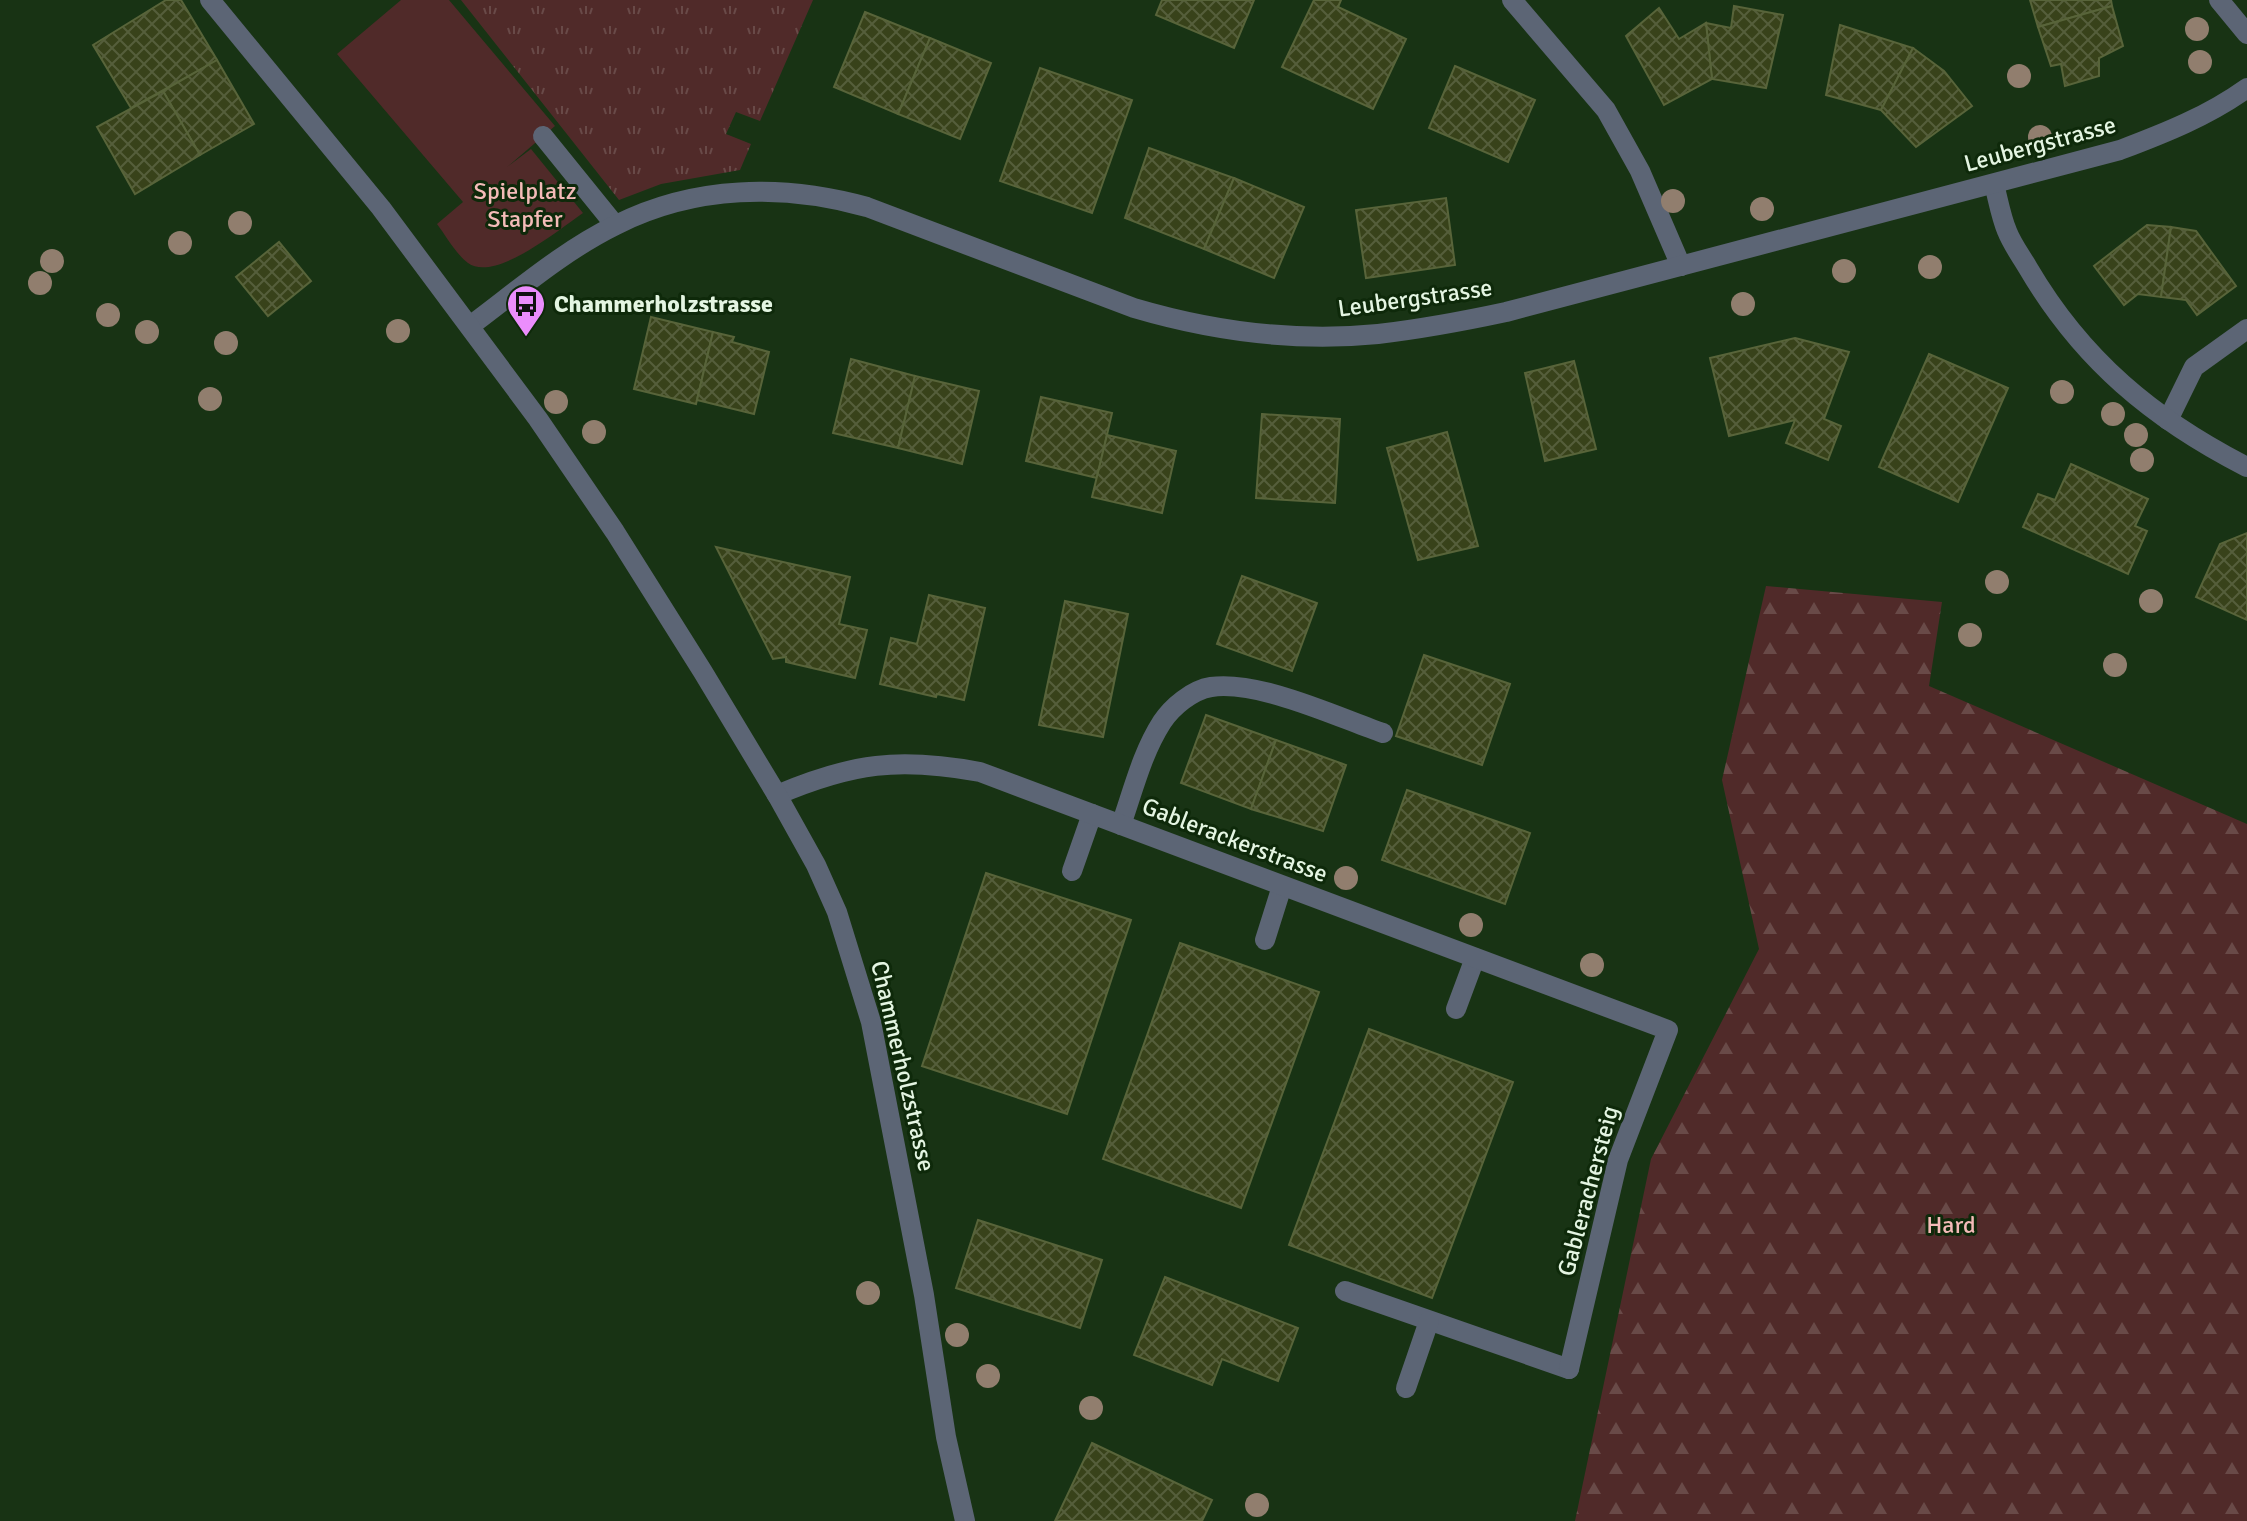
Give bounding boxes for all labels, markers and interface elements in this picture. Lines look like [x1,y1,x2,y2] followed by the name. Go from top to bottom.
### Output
[1961,109,2119,179] street label: Leubergstrasse
[474,176,576,234] park label: Spielplatz Stapfer
[1336,272,1494,324] street label: Leubergstrasse
[505,283,547,338] bus stop icon: Chammerholzstrasse
[554,289,773,319] place label: Chammerholzstrasse
[1138,791,1332,889] street label: Gablerackerstrasse
[864,958,942,1174] street label: Chammerholzstrasse
[1551,1103,1625,1279] street label: Gablerachersteig
[1926,1210,1976,1240] park label: Hard

